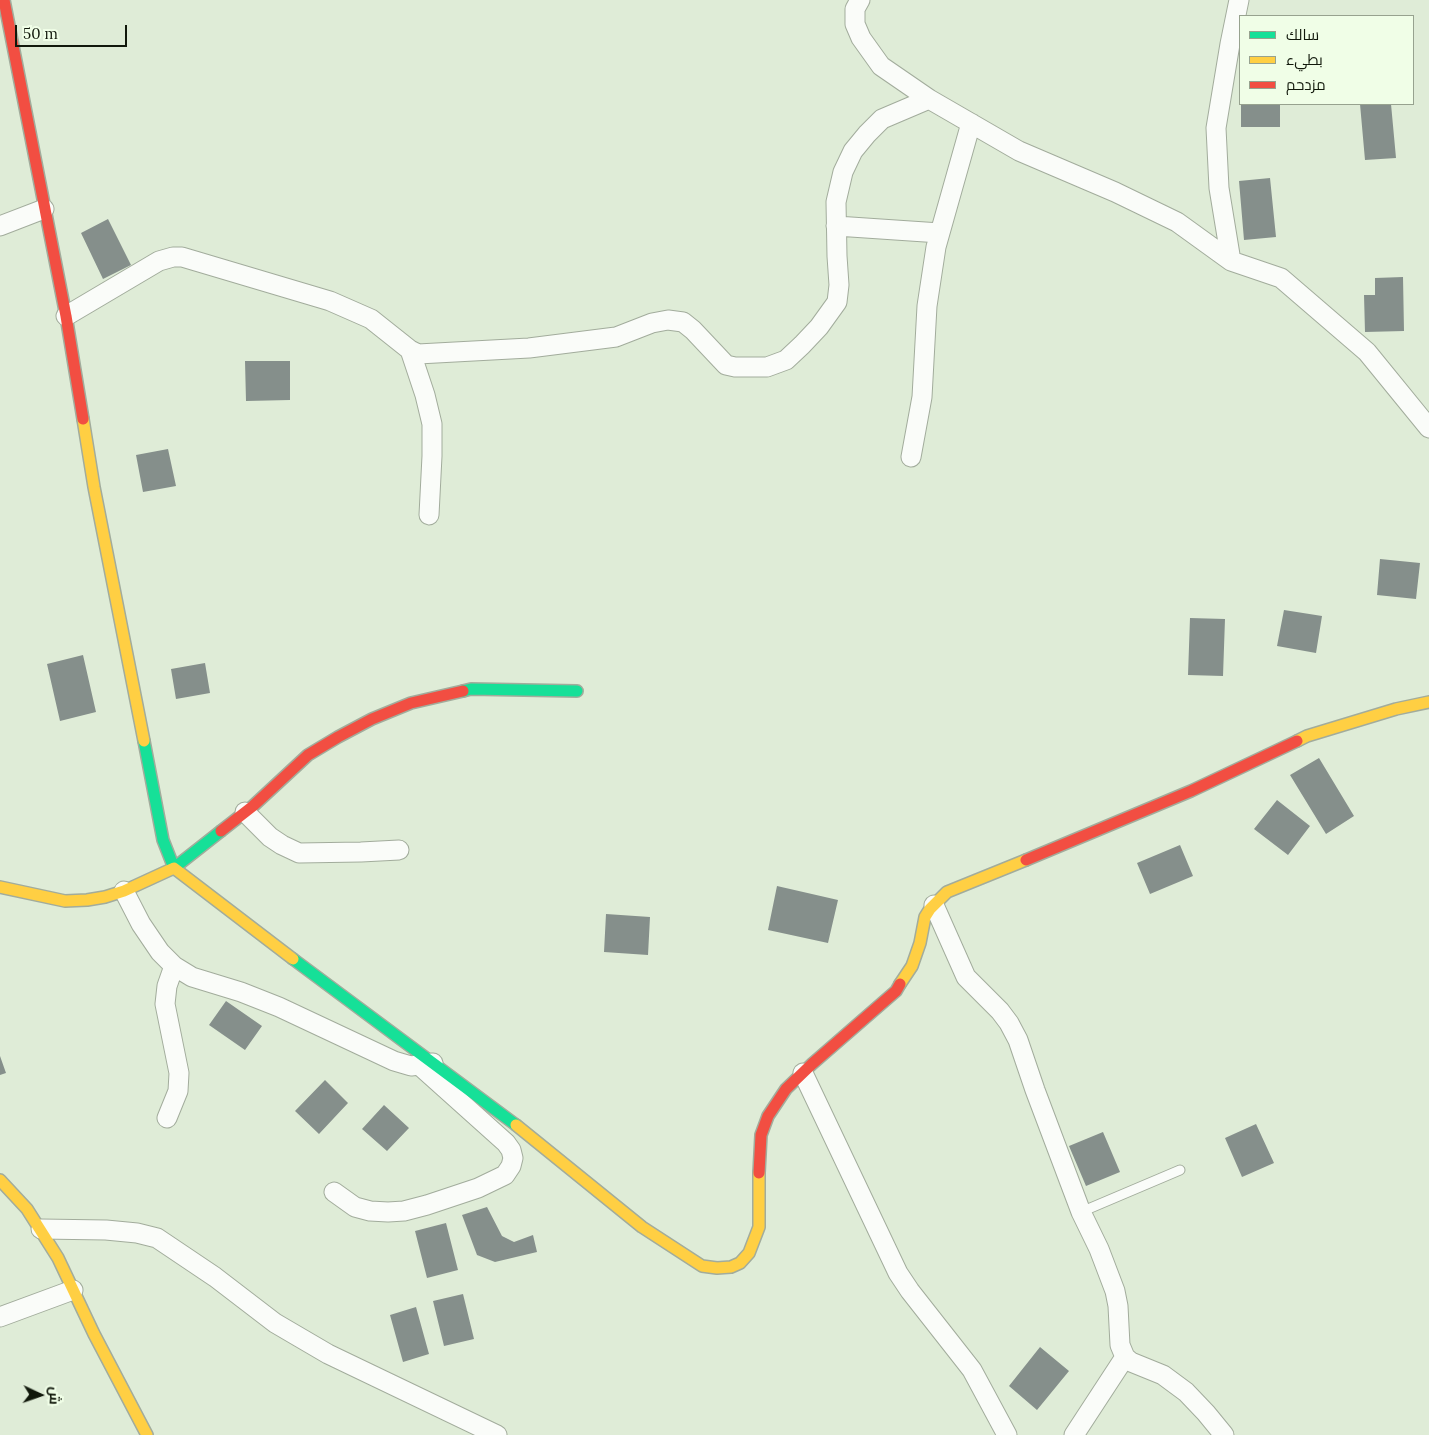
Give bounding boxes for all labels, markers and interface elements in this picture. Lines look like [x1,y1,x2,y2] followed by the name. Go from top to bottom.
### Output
[18,15,130,47] scale bar
[1239,15,1414,105] legend
[23,24,58,43] text: 50 m
[1286,25,1319,44] text: سالك
[1286,50,1323,69] text: بطيء
[1286,75,1326,94] text: مزدحم
[15,1370,65,1420] north arrow
[46,1386,64,1405] text: ش

